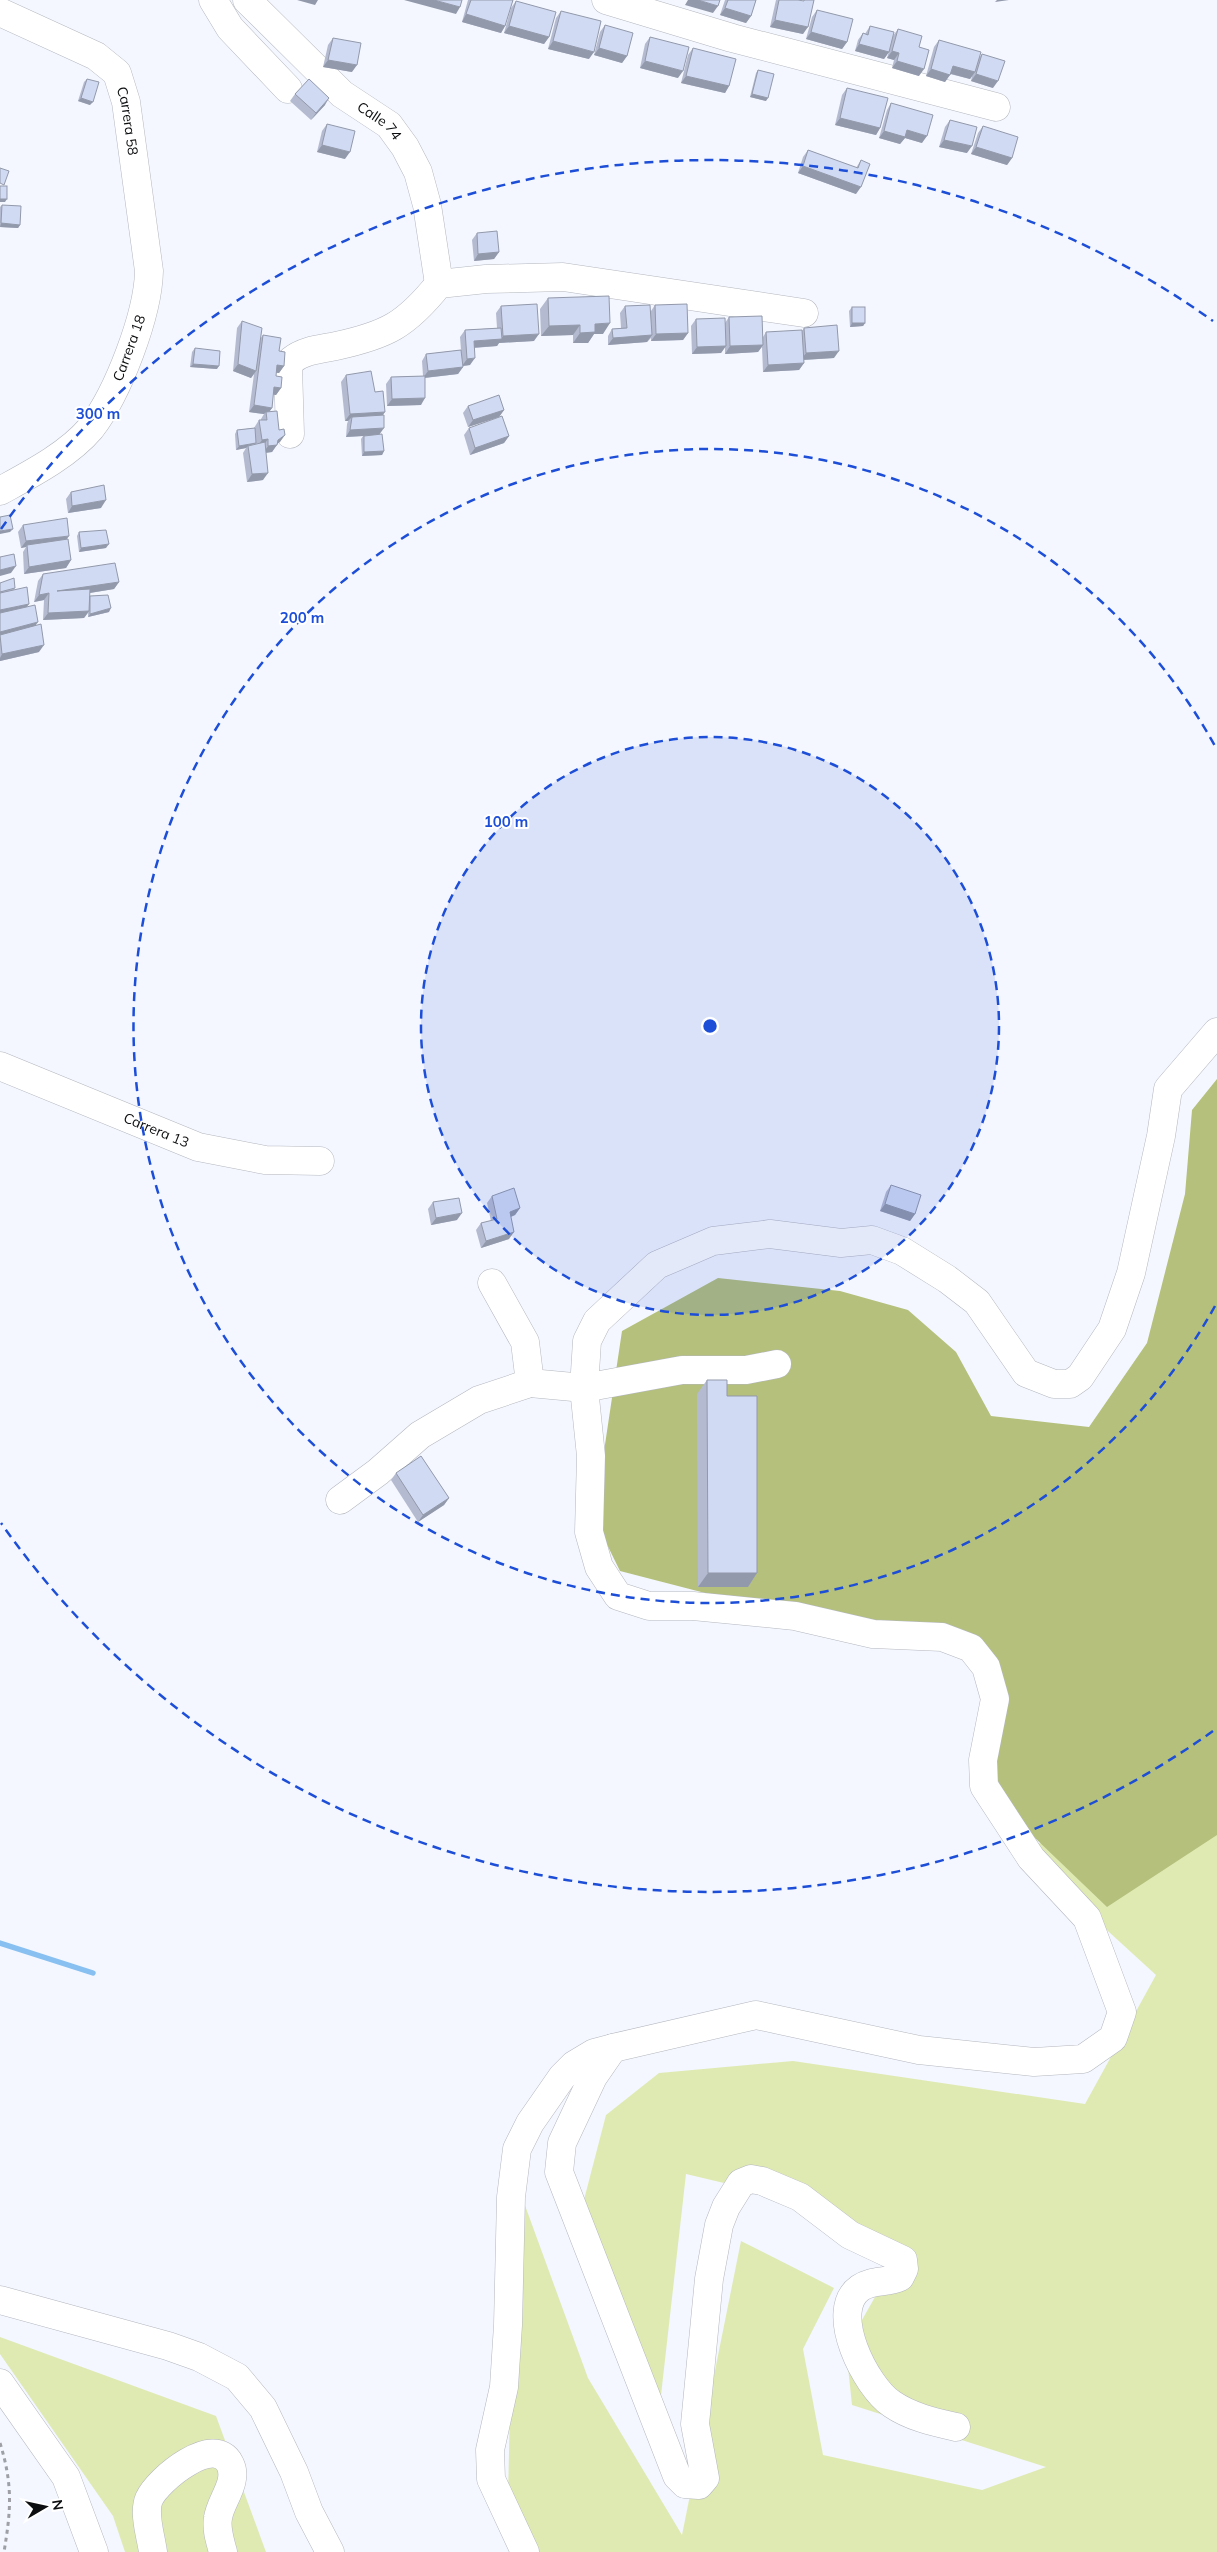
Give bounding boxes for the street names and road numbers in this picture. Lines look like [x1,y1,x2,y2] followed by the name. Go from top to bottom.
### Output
[113,84,142,156] street label: Carrera 58
[354,98,406,144] street label: Calle 74
[109,312,149,384] street label: Carrera 18
[121,1109,192,1151] street label: Carrera 13

